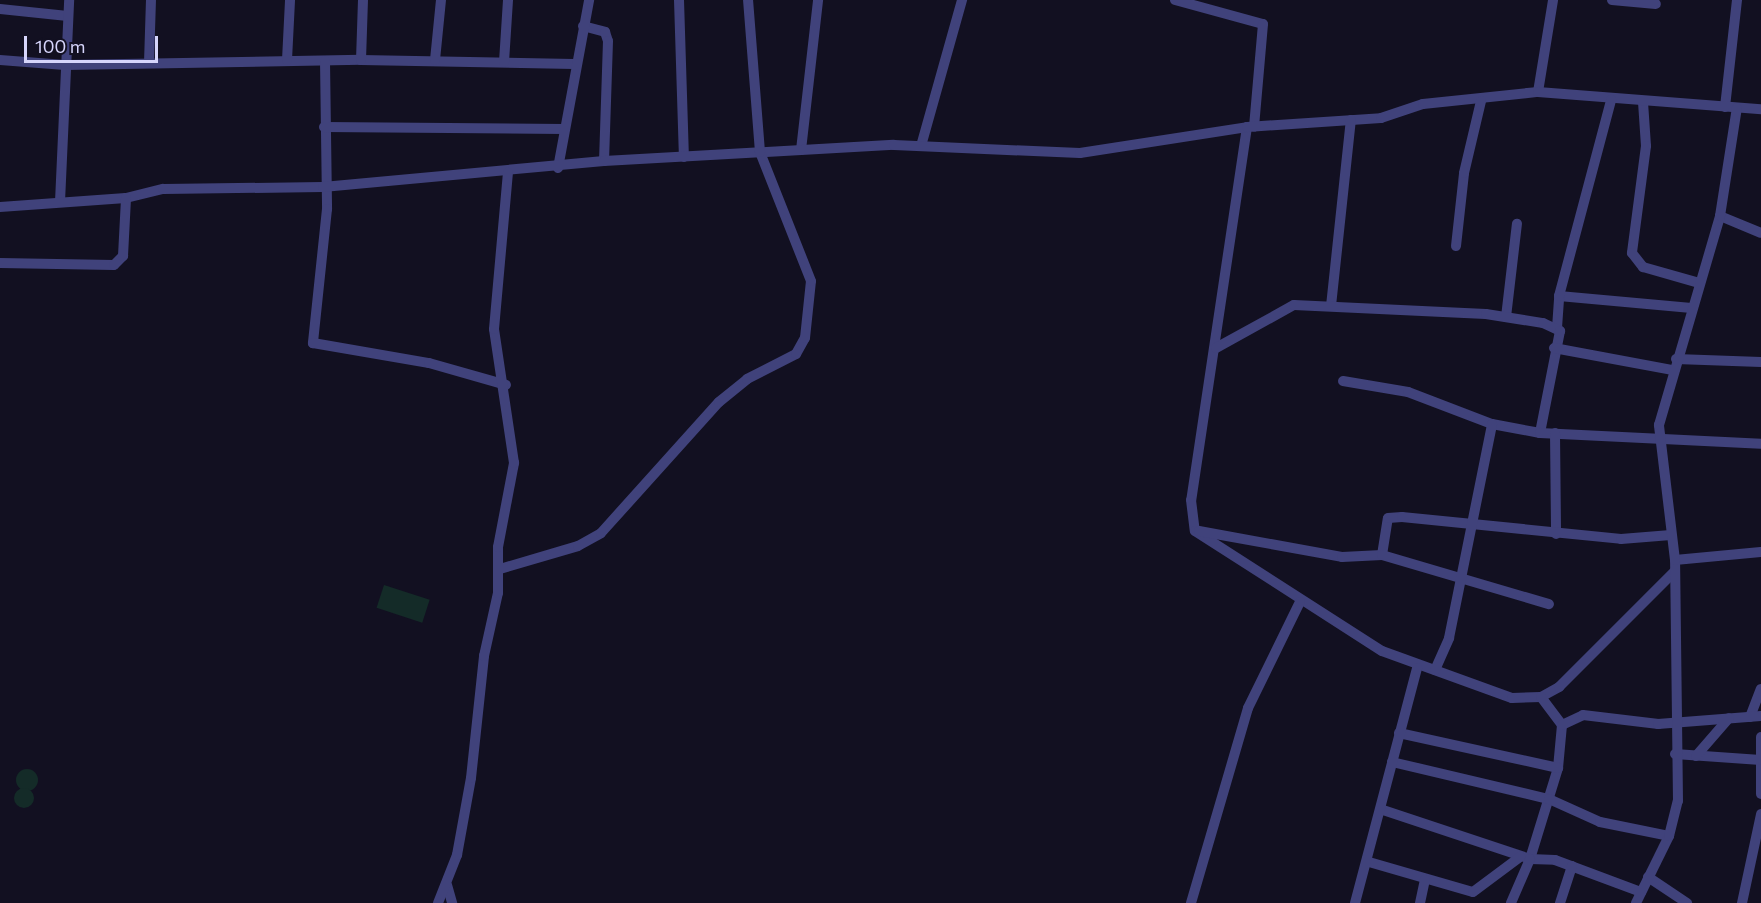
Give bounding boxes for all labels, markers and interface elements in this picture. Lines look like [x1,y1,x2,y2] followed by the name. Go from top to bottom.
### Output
[27,24,160,62] scale bar
[35,35,85,57] text: 100 m

